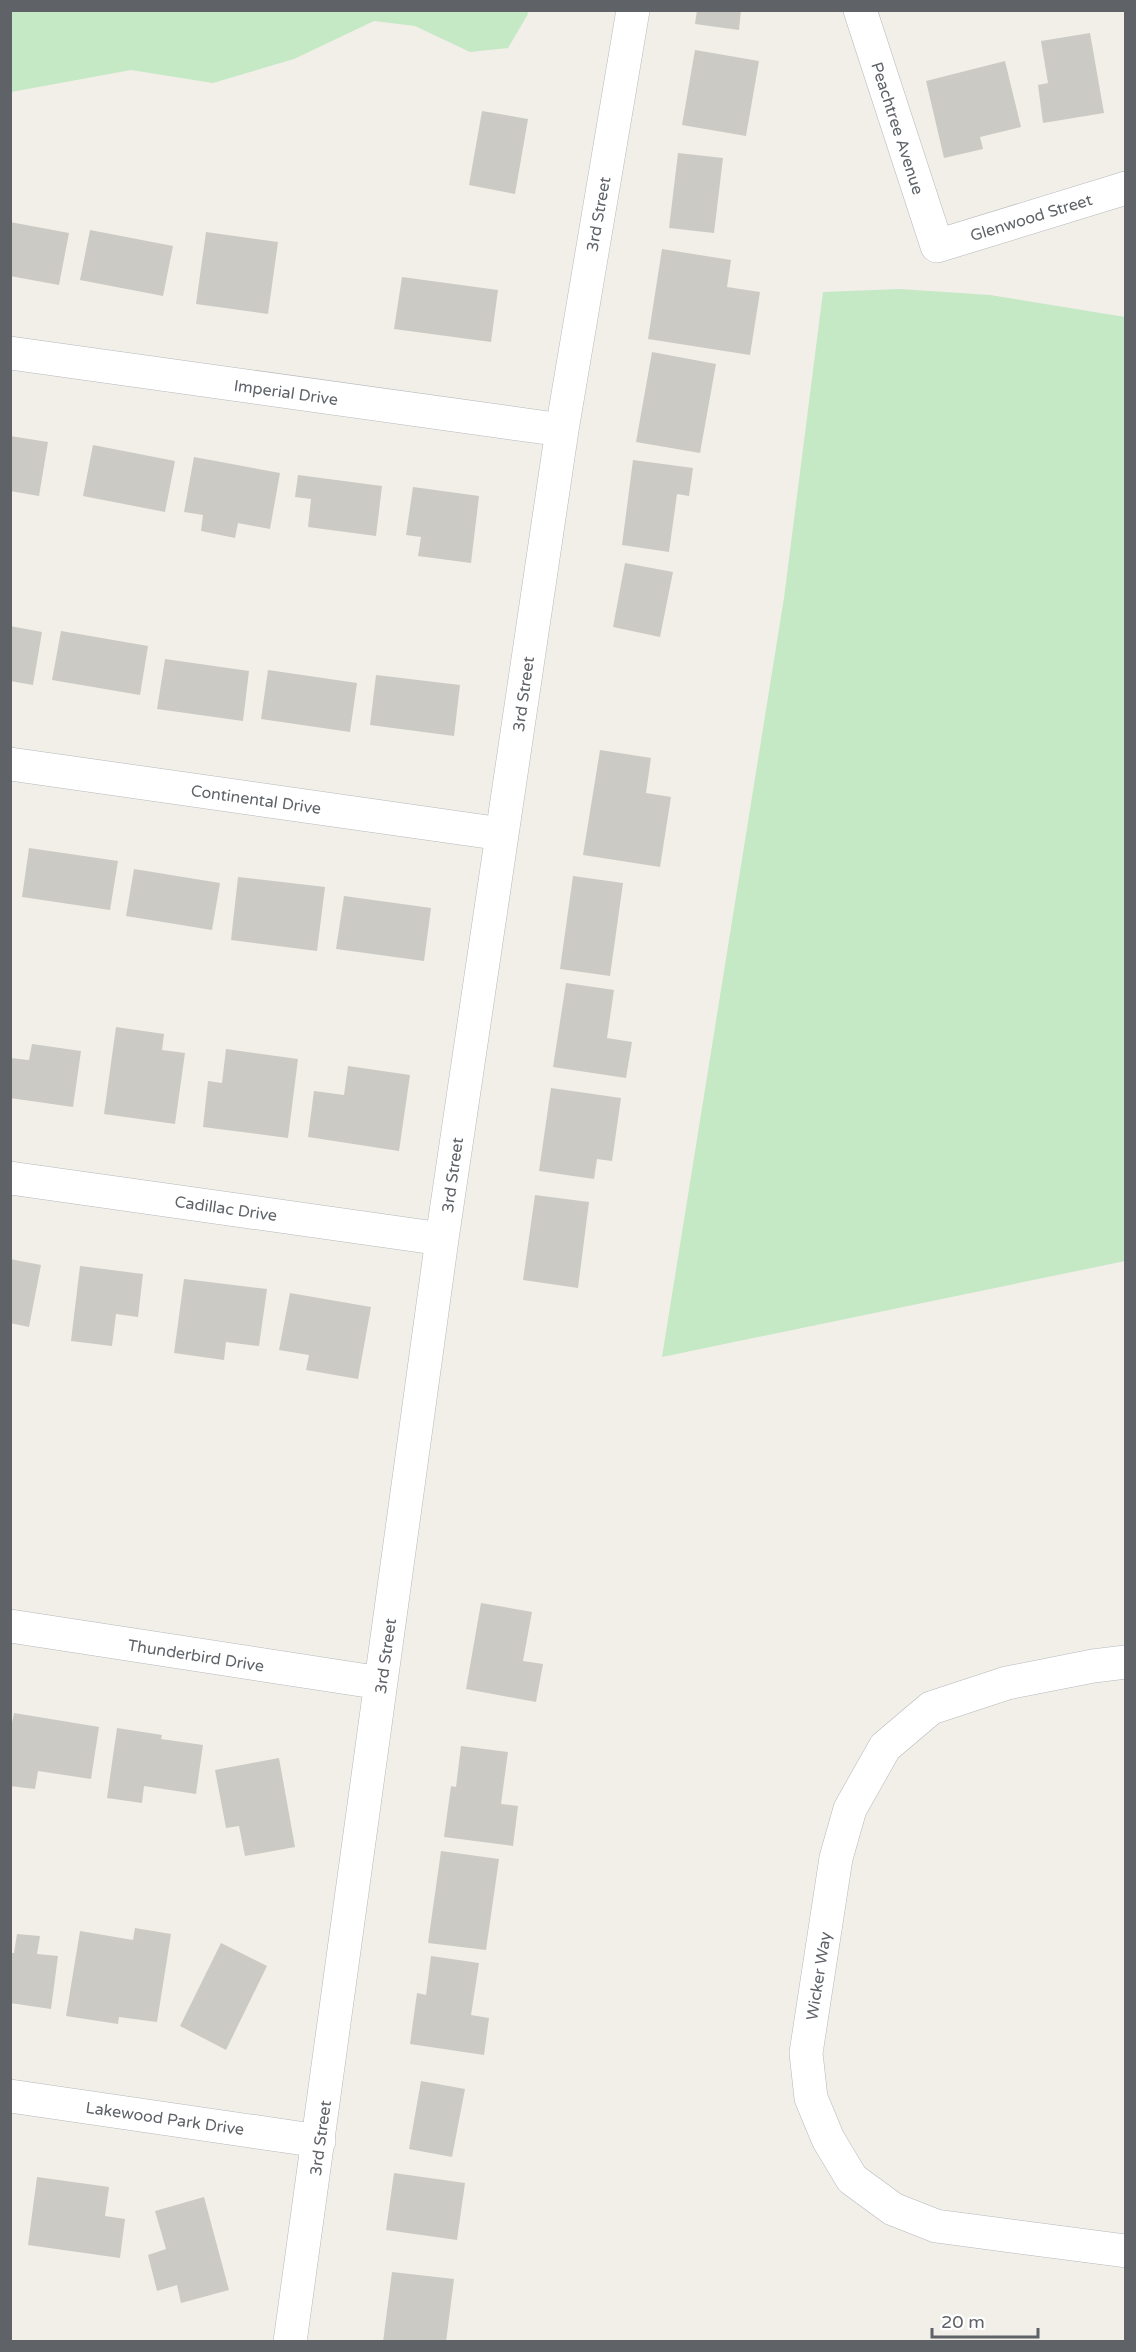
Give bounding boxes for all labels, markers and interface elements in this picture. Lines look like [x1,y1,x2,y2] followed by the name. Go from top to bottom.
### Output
[866,59,928,197] street label: Peachtree Avenue
[583,175,615,253] street label: 3rd Street
[968,190,1095,246] street label: Glenwood Street
[233,376,339,410] street label: Imperial Drive
[509,655,539,733] street label: 3rd Street
[189,781,322,819] street label: Continental Drive
[438,1136,468,1214] street label: 3rd Street
[173,1192,278,1226] street label: Cadillac Drive
[371,1617,401,1695] street label: 3rd Street
[126,1635,265,1677] street label: Thunderbird Drive
[802,1930,836,2022] street label: Wicker Way
[84,2098,245,2140] street label: Lakewood Park Drive
[306,2099,336,2177] street label: 3rd Street
[932,2301,1038,2339] scale bar
[941,2311,985,2333] text: 20 m

